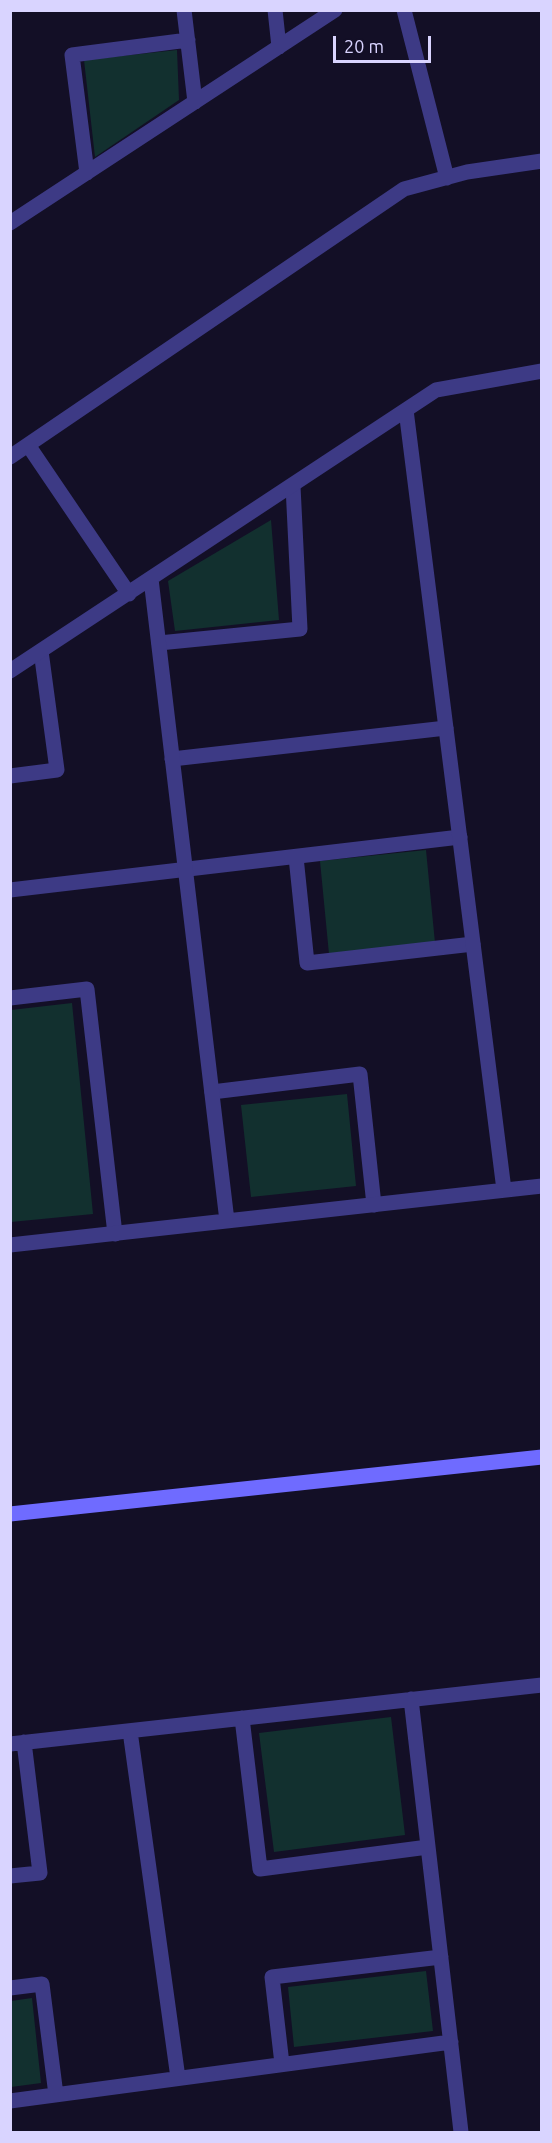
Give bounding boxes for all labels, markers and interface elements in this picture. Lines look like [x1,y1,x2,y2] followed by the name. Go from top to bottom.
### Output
[336,24,434,62] scale bar
[344,36,384,56] text: 20 m

